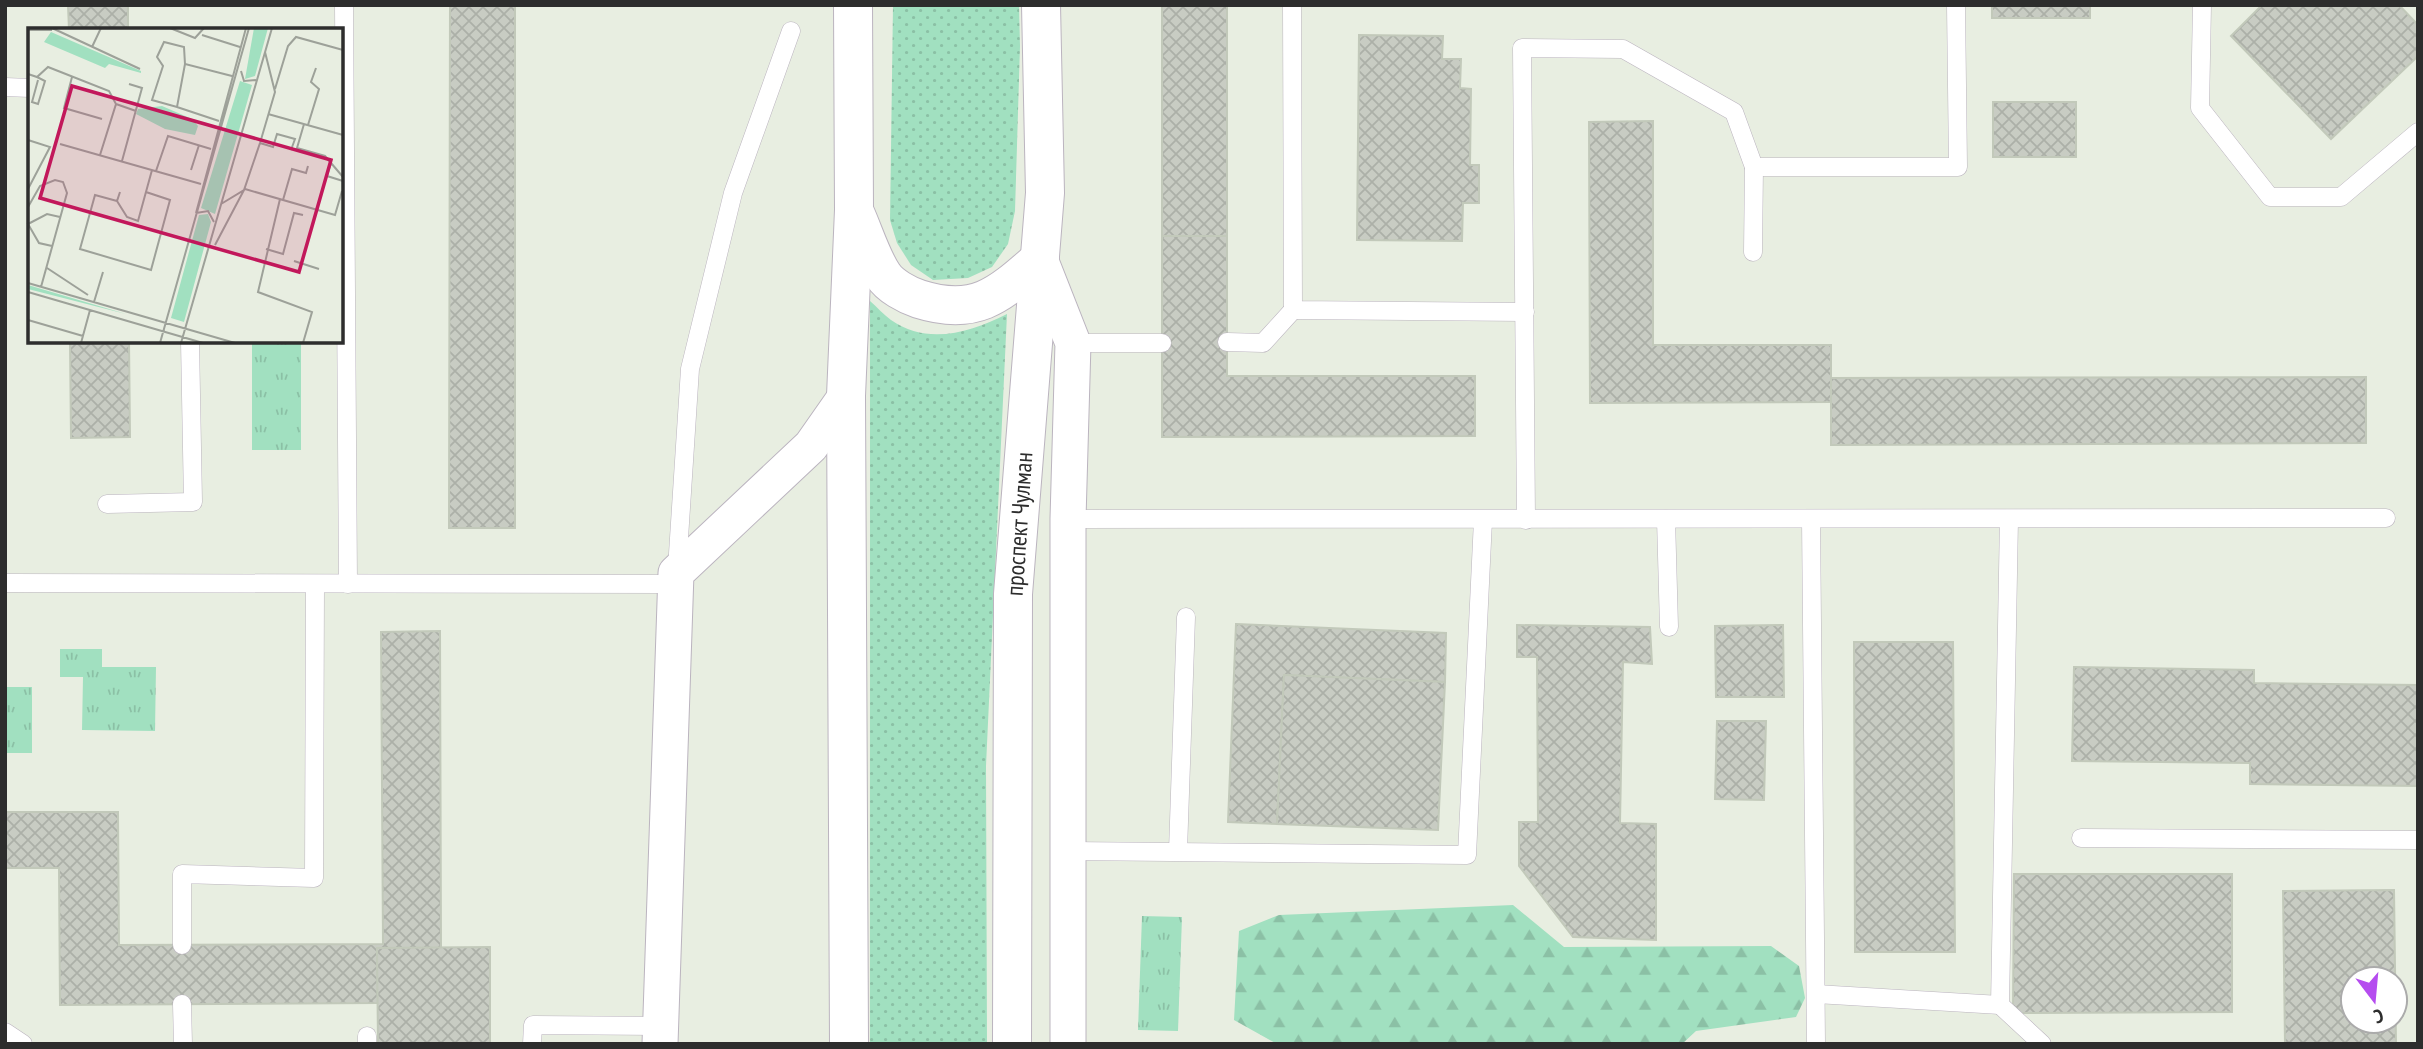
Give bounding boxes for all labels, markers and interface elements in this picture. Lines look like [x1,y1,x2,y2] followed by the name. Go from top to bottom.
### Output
[28,28,343,343] inset map
[999,451,1039,597] street label: проспект Чулман
[2339,965,2409,1035] north arrow
[2371,1004,2386,1029] text: С

